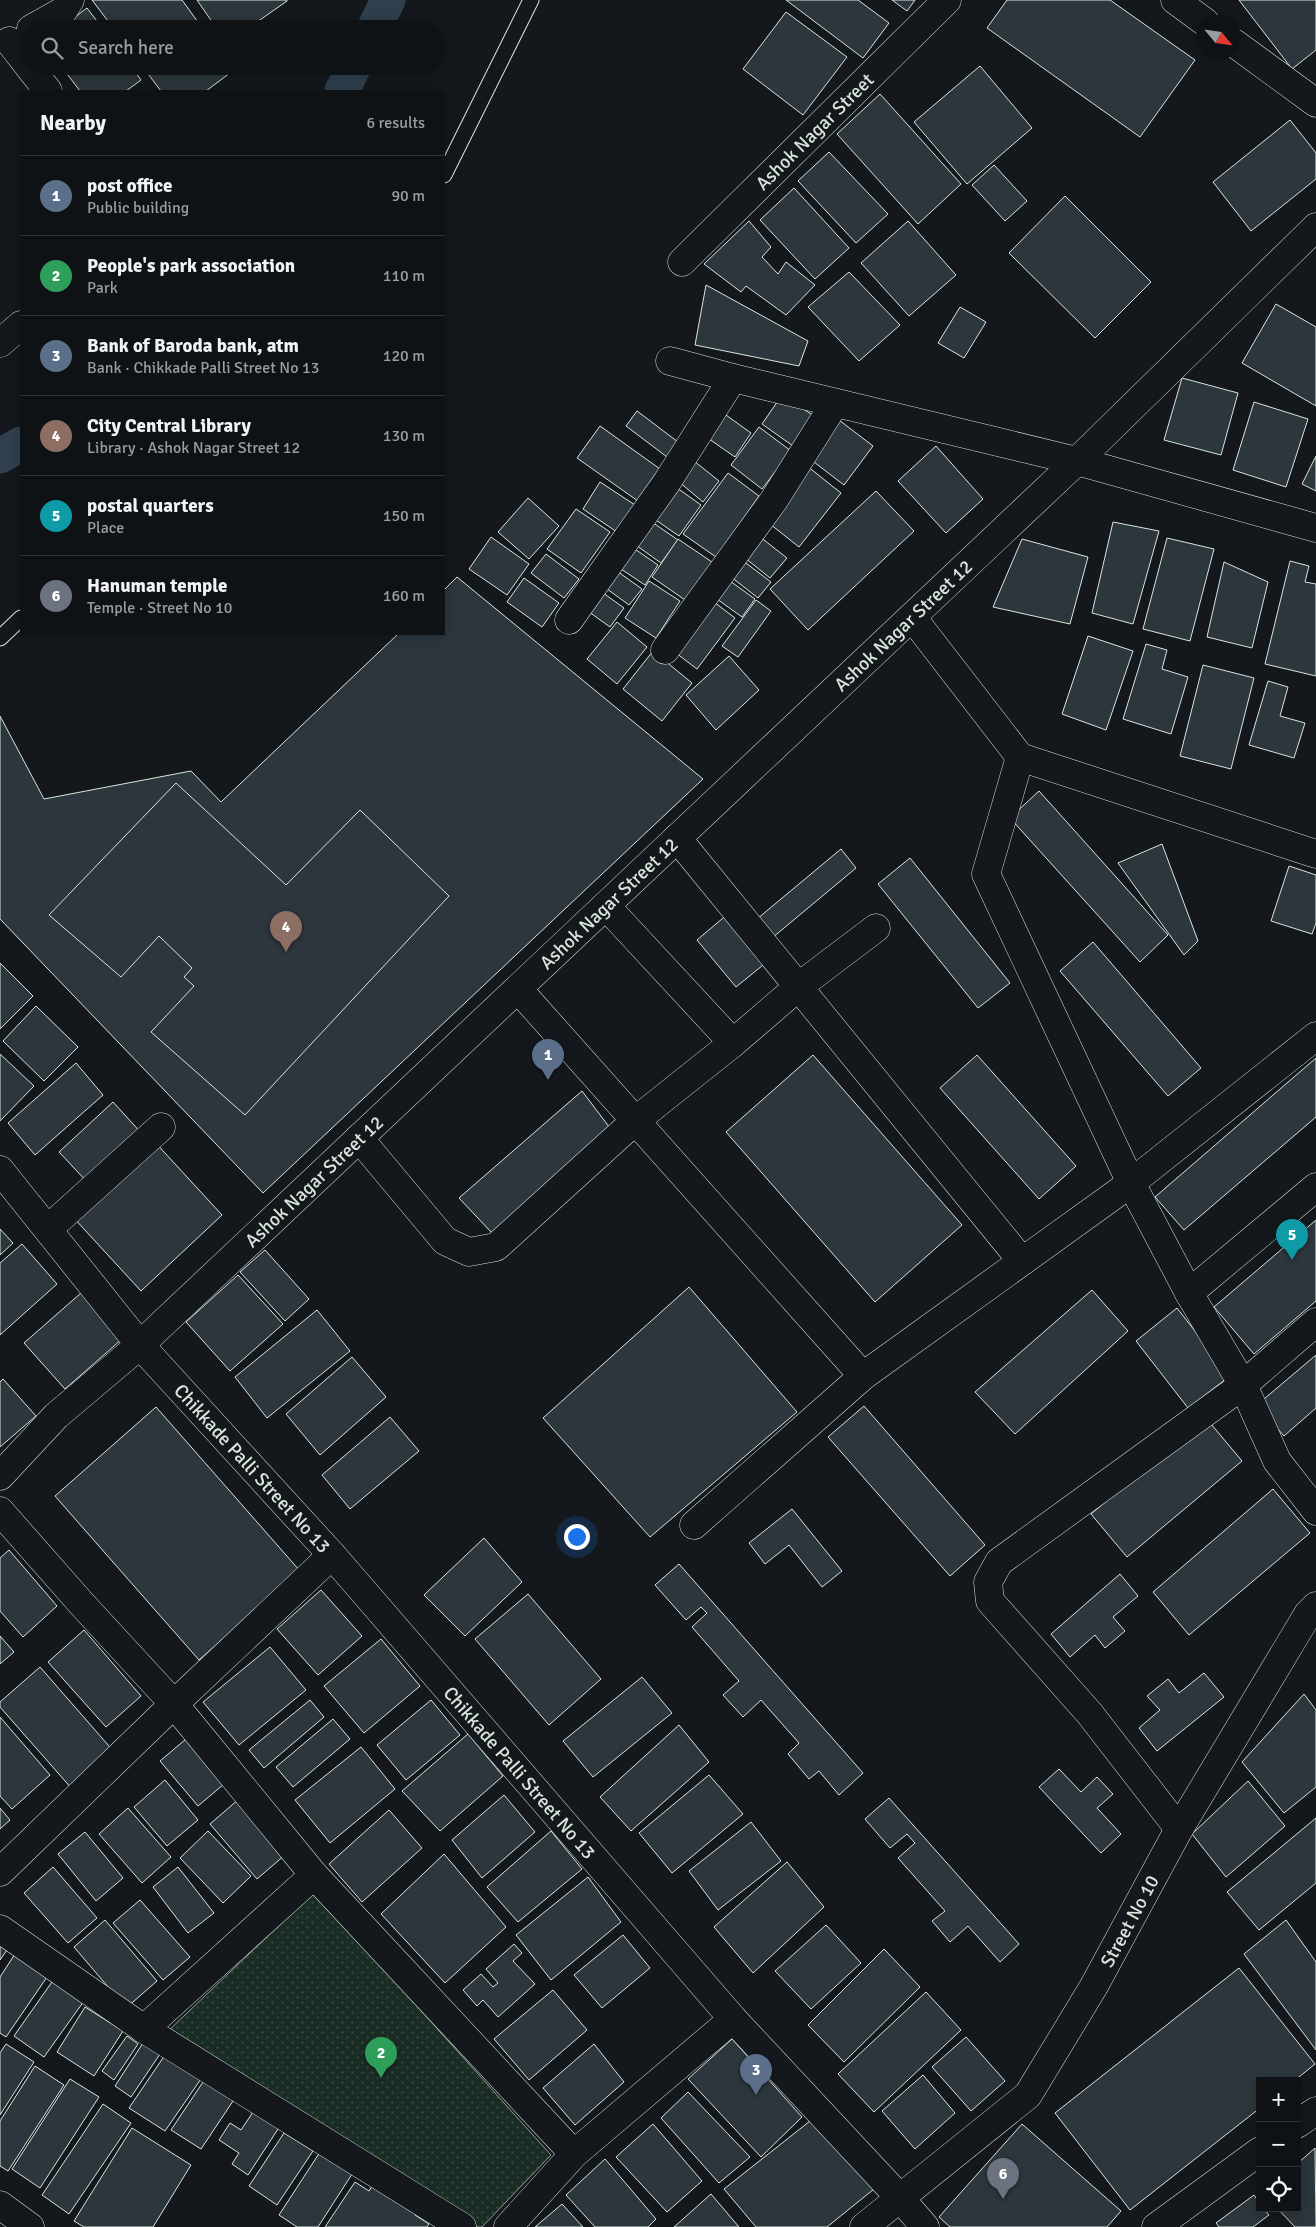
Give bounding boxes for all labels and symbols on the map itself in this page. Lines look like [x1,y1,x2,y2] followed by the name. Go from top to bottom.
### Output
[1196,15,1241,60] north arrow
[751,68,879,196] street label: Ashok Nagar Street
[829,555,978,697] street label: Ashok Nagar Street 12
[535,833,683,975] street label: Ashok Nagar Street 12
[270,911,302,952] pin: 4
[532,1039,564,1080] pin: 1
[240,1111,389,1253] street label: Ashok Nagar Street 12
[1276,1219,1308,1260] pin: 5
[168,1379,335,1558] street label: Chikkade Palli Street No 13
[564,1524,590,1550] your location
[438,1682,600,1864] street label: Chikkade Palli Street No 13
[1095,1871,1165,1972] street label: Street No 10
[365,2037,397,2078] pin: 2
[740,2054,772,2095] pin: 3
[987,2158,1019,2199] pin: 6

